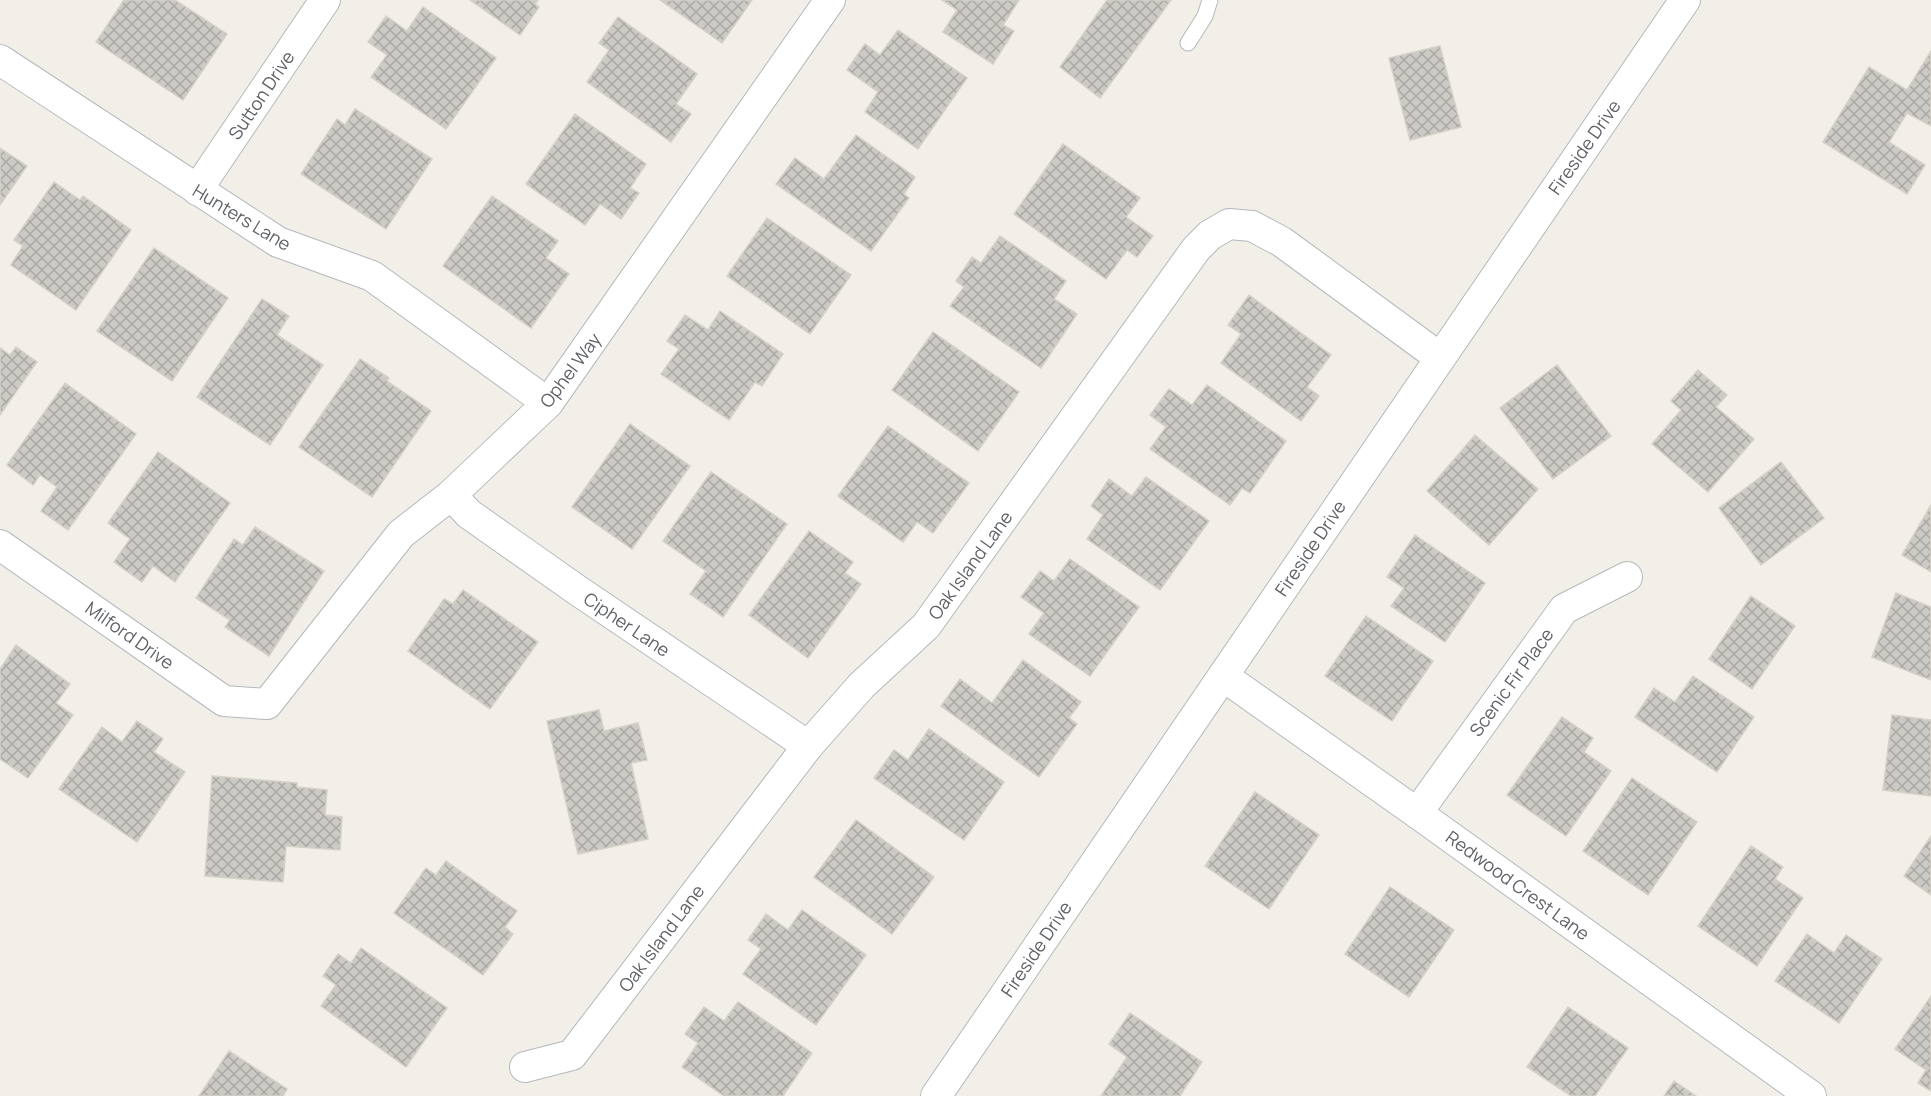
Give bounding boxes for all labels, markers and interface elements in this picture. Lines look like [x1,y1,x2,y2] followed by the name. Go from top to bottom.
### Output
[222,46,300,144] street label: Sutton Drive
[1542,95,1626,199] street label: Fireside Drive
[188,178,296,256] street label: Hunters Lane
[534,327,606,412] street label: Ophel Way
[1269,495,1351,601] street label: Fireside Drive
[922,506,1018,624] street label: Oak Island Lane
[579,586,675,662] street label: Cipher Lane
[81,596,179,674] street label: Milford Drive
[1464,623,1558,741] street label: Scenic Fir Place
[1441,825,1595,945] street label: Redwood Crest Lane
[613,879,709,997] street label: Oak Island Lane
[995,896,1077,1002] street label: Fireside Drive

